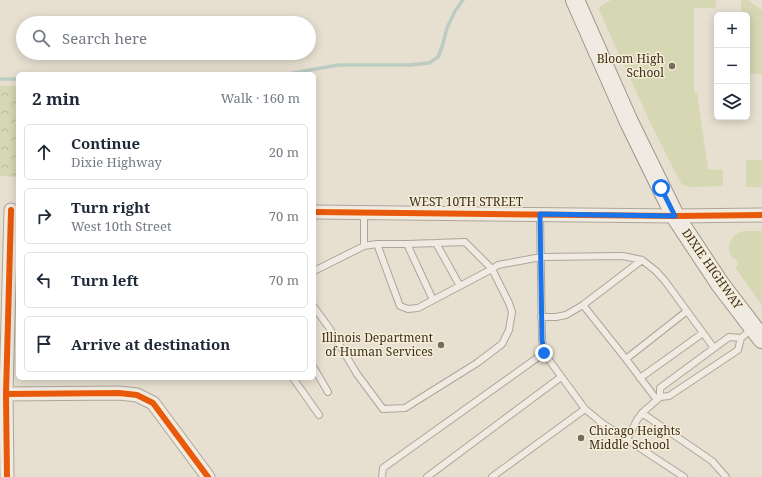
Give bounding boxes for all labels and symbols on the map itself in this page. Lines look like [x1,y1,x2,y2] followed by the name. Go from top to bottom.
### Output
[597,50,664,81] place label: Bloom High School
[667,61,677,71] marker: Bloom High School
[652,179,670,197] route start
[409,193,524,210] street label: WEST 10TH STREET
[678,225,747,313] street label: DIXIE HIGHWAY
[321,329,433,360] place label: Illinois Department of Human Services
[436,340,446,350] marker: Illinois Department of Human Services
[535,344,553,362] route end
[589,422,680,453] place label: Chicago Heights Middle School
[576,433,586,443] marker: Chicago Heights Middle School

